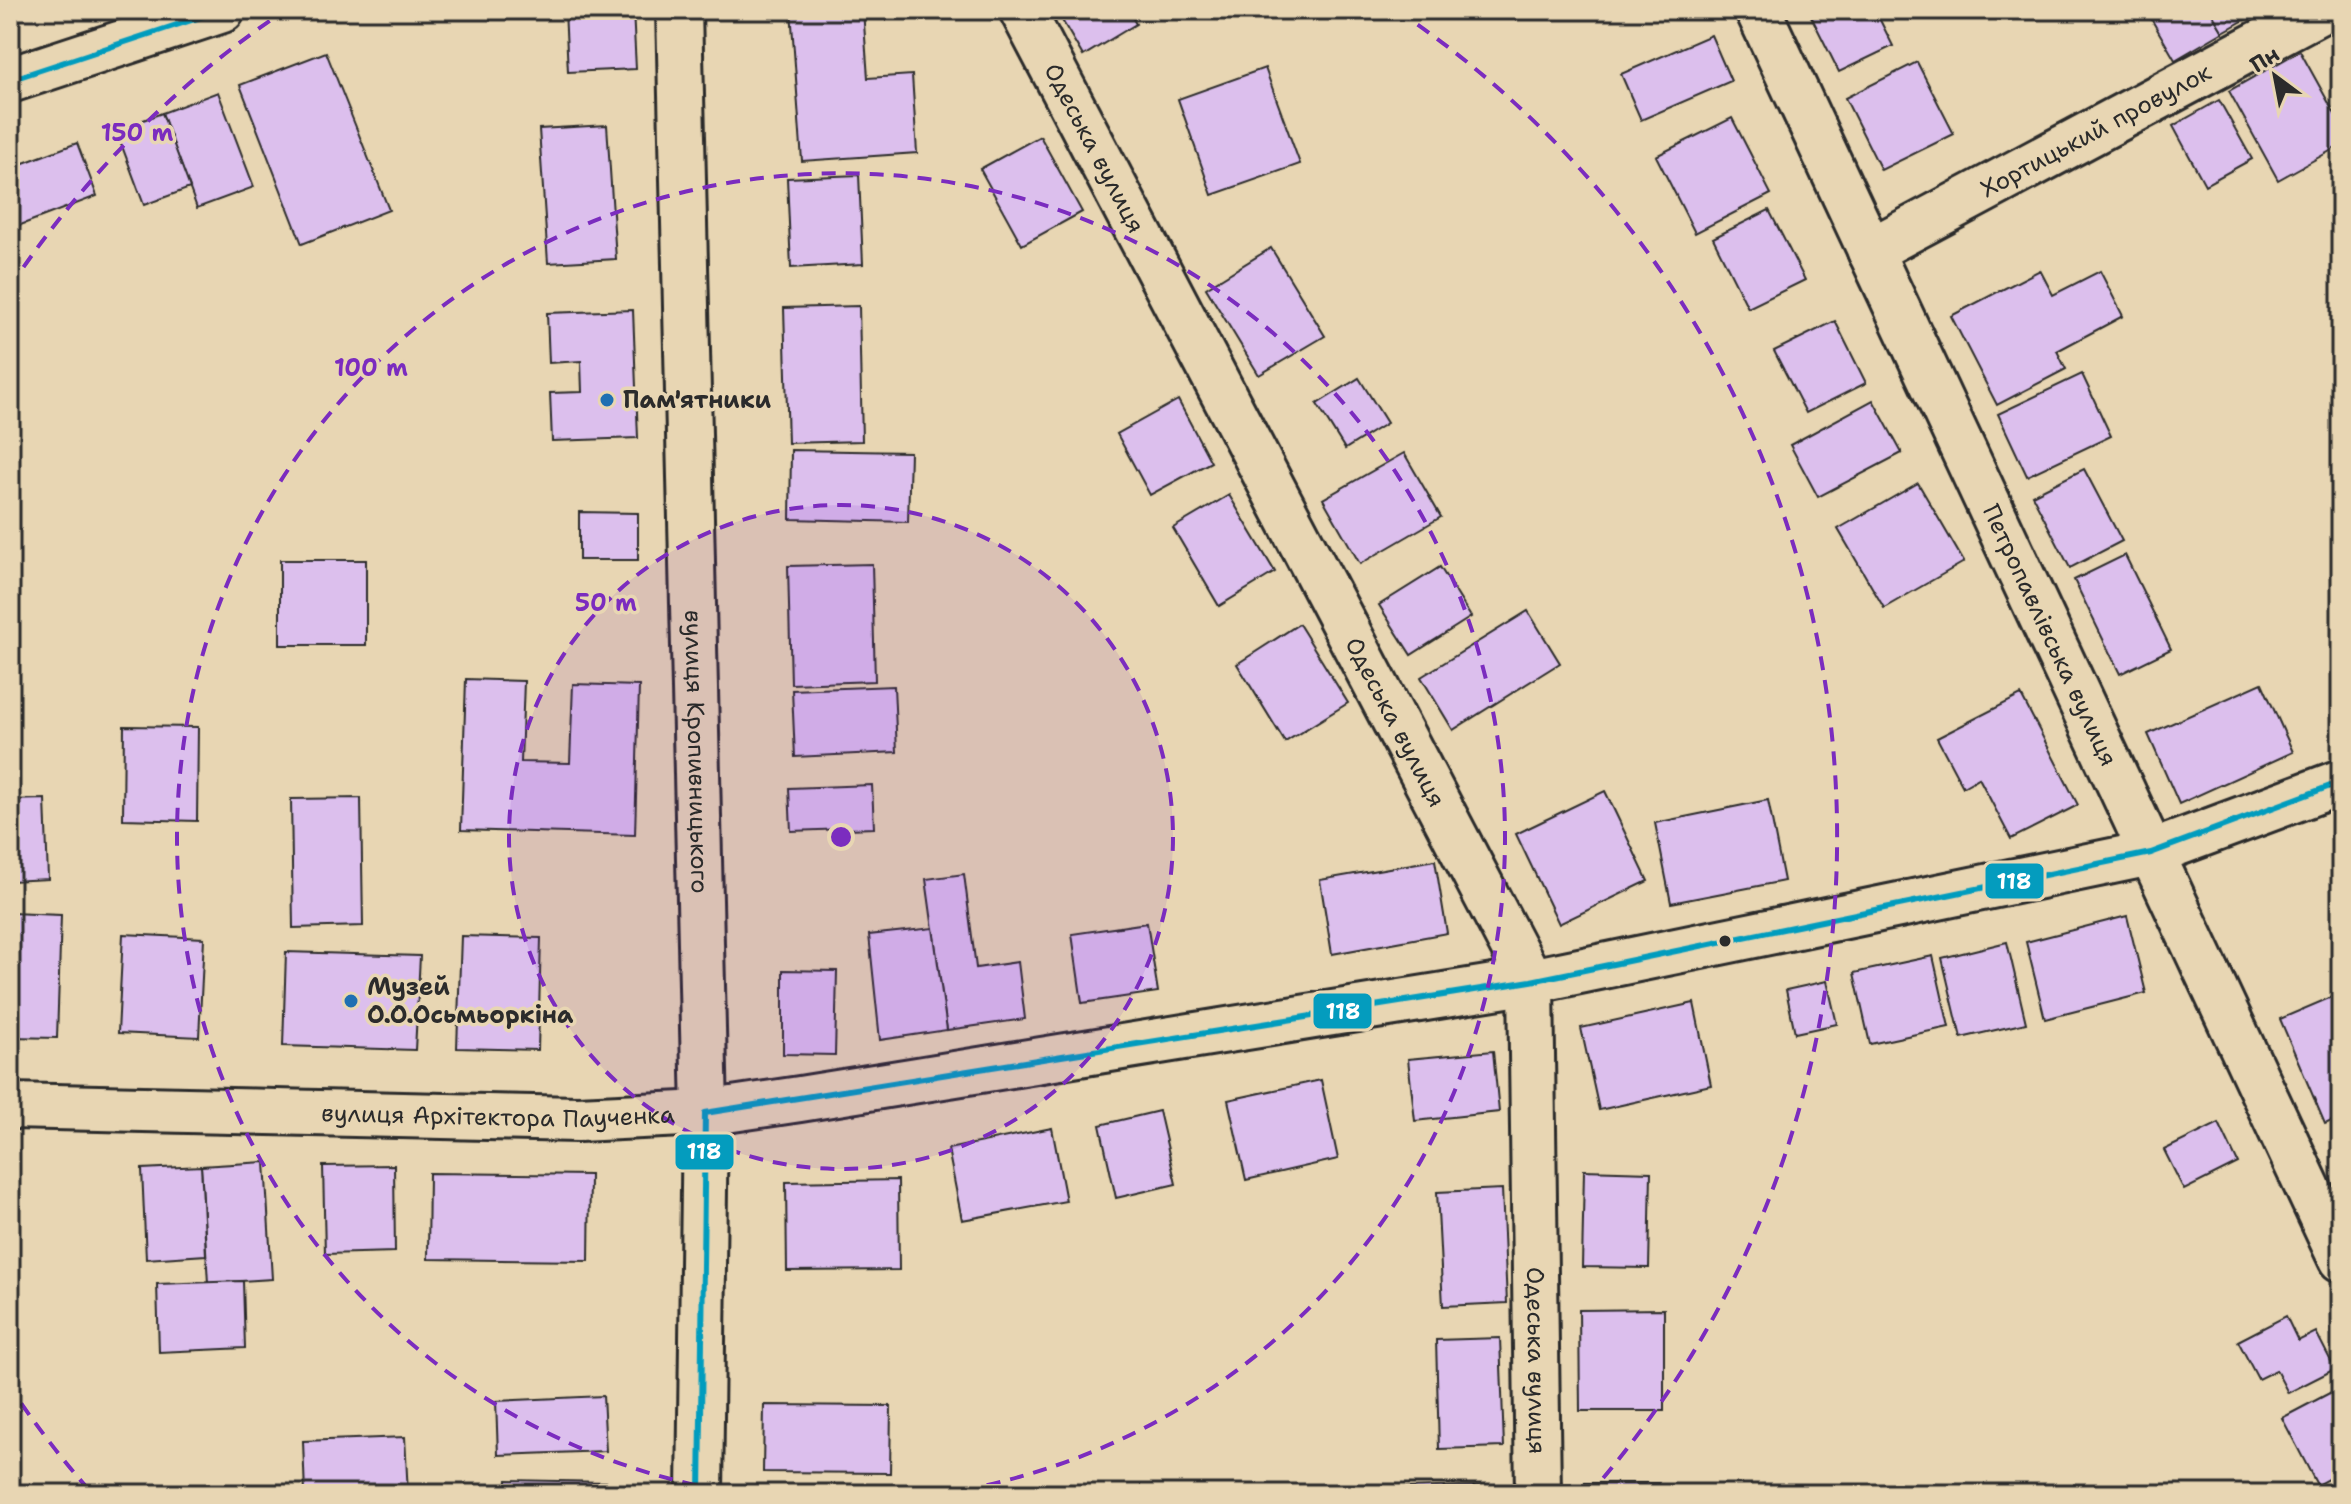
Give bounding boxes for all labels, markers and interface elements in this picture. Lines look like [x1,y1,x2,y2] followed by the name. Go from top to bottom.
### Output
[2235,36,2315,116] north arrow
[2245,39,2285,79] text: Пн
[1975,56,2217,205] street label: Хортицький провулок
[1037,58,1152,239] street label: Одеська вулиця
[101,117,173,149] text: 150 m
[334,352,408,384] text: 100 m
[623,384,772,416] place label: Пам'ятники
[598,391,616,409] marker: Пам'ятники
[1975,499,2125,771] street label: Петропавлівська вулиця
[575,587,637,619] text: 50 m
[677,610,716,894] street label: вулиця Кропивницького
[1338,632,1453,813] street label: Одеська вулиця
[827,823,855,851] centre of rings
[1984,862,2045,900] line badge: 118
[1997,867,2031,896] text: 118
[1717,933,1733,949] unlabelled marker
[367,971,574,1031] place label: Музей О.О.Осьмьоркіна
[342,992,360,1010] marker: Музей О.О.Осьмьоркіна
[1312,992,1373,1030] line badge: 118
[1326,997,1360,1026] text: 118
[321,1097,675,1135] street label: вулиця Архітектора Паученка
[674,1133,735,1171] line badge: 118
[687,1137,721,1166] text: 118
[1519,1267,1553,1455] street label: Одеська вулиця

